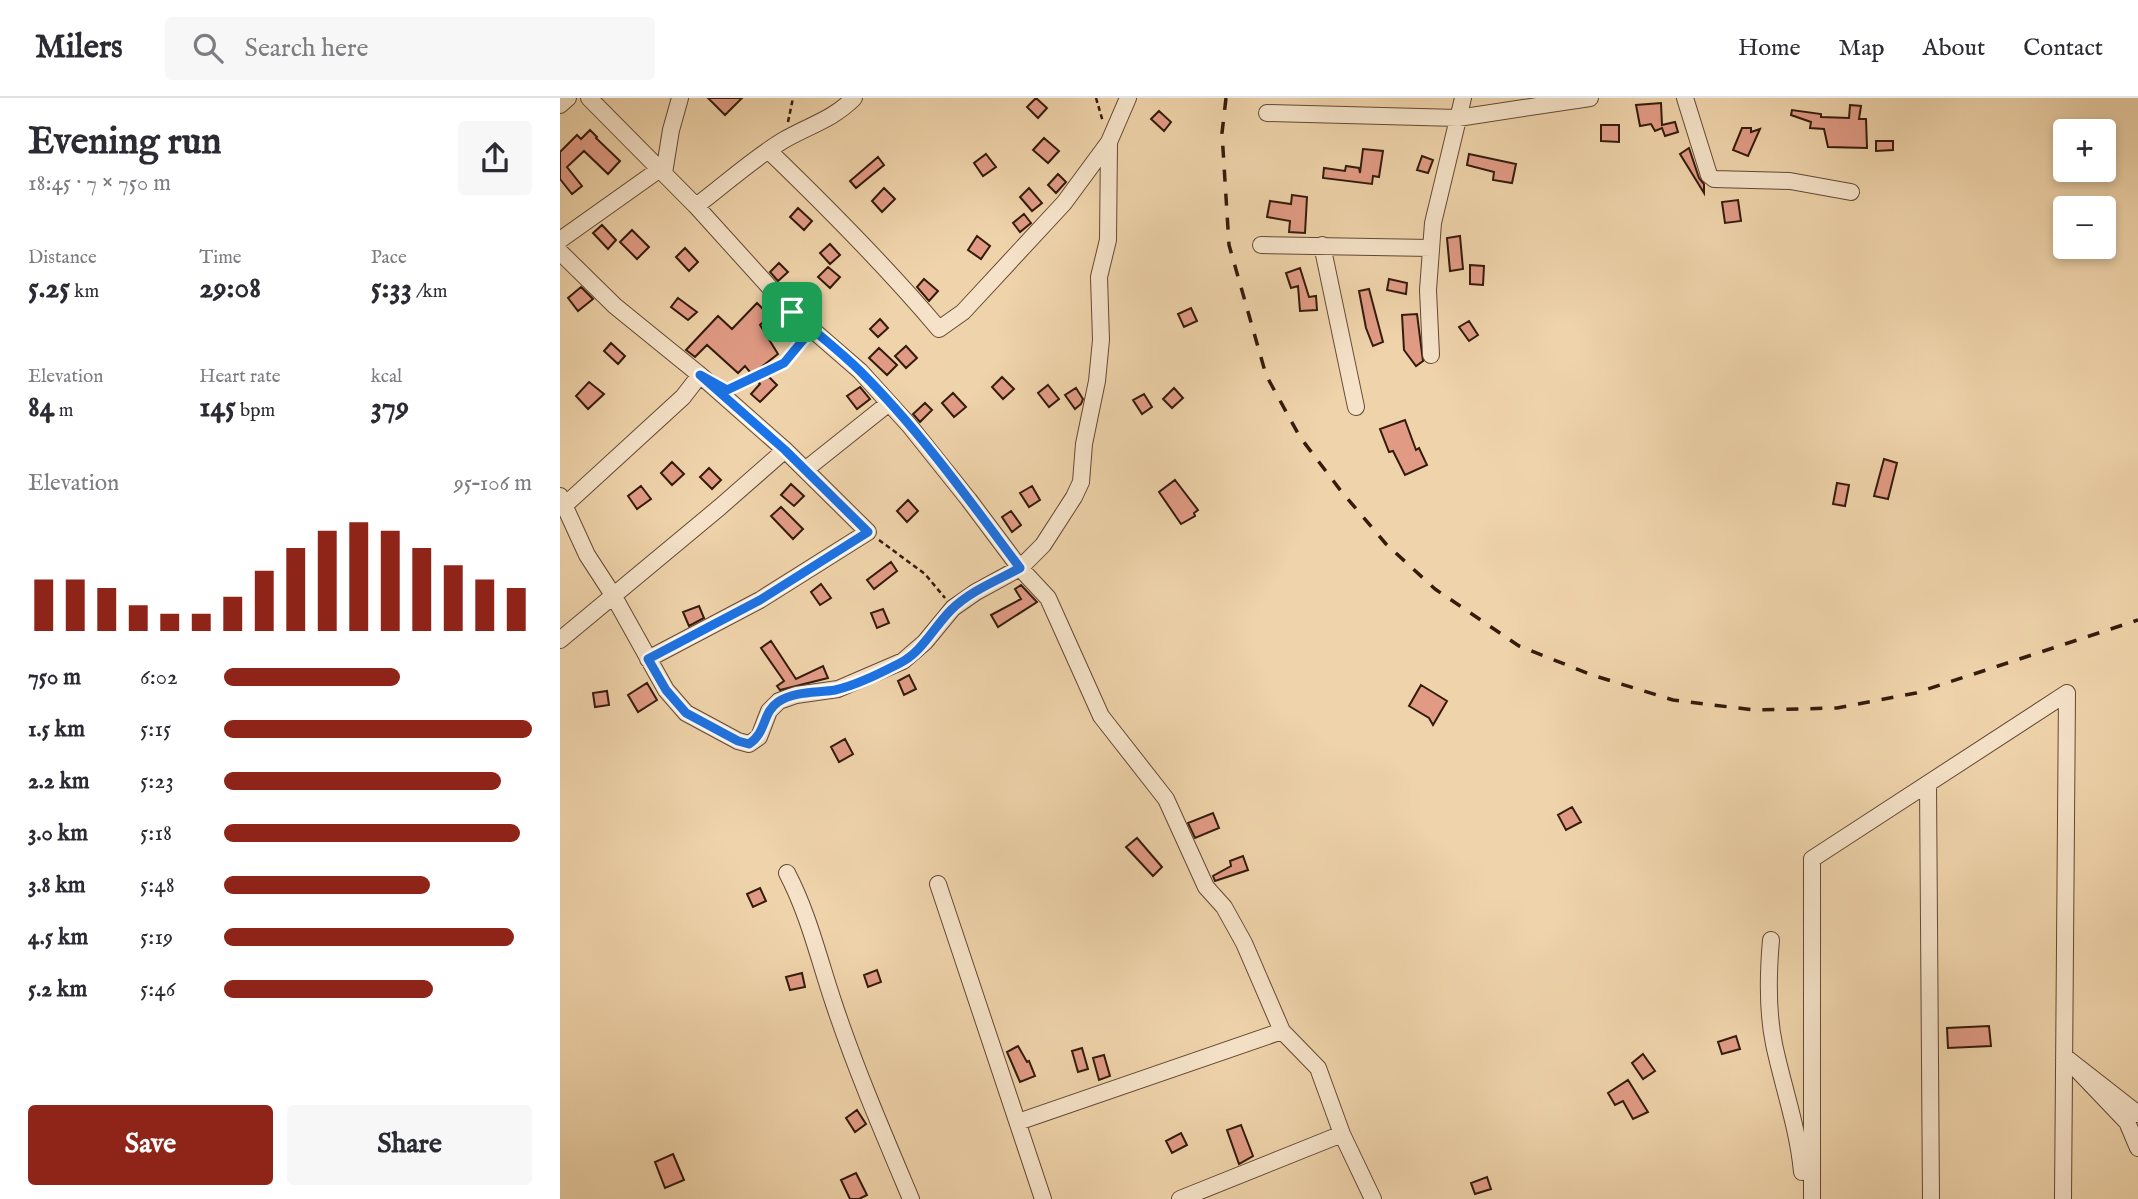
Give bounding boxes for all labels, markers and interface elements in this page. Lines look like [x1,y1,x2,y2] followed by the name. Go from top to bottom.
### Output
[165,17,655,80] search box
[35,27,123,69] text: Milers
[189,29,227,67] icon: search
[245,32,369,65] text: Search here
[1738,33,1801,64] text: Home
[1839,33,1885,64] text: Map
[1923,33,1985,64] text: About
[2023,33,2103,64] text: Contact
[28,119,222,167] text: Evening run
[2053,119,2116,259] map controls
[2053,119,2116,182] button: +
[458,121,532,195] button: share
[28,169,171,198] text: 18:45 · 7 × 750 m
[2053,196,2116,259] button: −
[28,246,97,270] text: Distance
[199,246,242,270] text: Time
[371,246,407,270] text: Pace
[28,270,70,308] text: 5.25
[199,270,261,308] text: 29:08
[371,270,412,308] text: 5:33
[70,280,99,304] text: km
[412,280,447,304] text: /km
[762,282,822,342] pin
[773,293,811,331] icon: arrive
[28,365,103,389] text: Elevation
[199,365,280,389] text: Heart rate
[371,365,402,389] text: kcal
[28,389,54,427] text: 84
[199,389,236,427] text: 145
[371,389,409,427] text: 379
[54,399,73,423] text: m
[236,399,275,423] text: bpm
[28,469,119,498] text: Elevation
[454,469,532,498] text: 95–106 m
[28,663,81,692] text: 750 m
[140,663,178,692] text: 6:02
[28,715,85,744] text: 1.5 km
[140,715,171,744] text: 5:15
[28,767,90,796] text: 2.2 km
[140,767,174,796] text: 5:23
[28,819,88,848] text: 3.0 km
[140,819,172,848] text: 5:18
[28,871,86,900] text: 3.8 km
[140,871,175,900] text: 5:48
[28,923,88,952] text: 4.5 km
[140,923,173,952] text: 5:19
[28,975,87,1004] text: 5.2 km
[140,975,175,1004] text: 5:46
[28,1105,273,1185] button: Save
[287,1105,532,1185] button: Share

